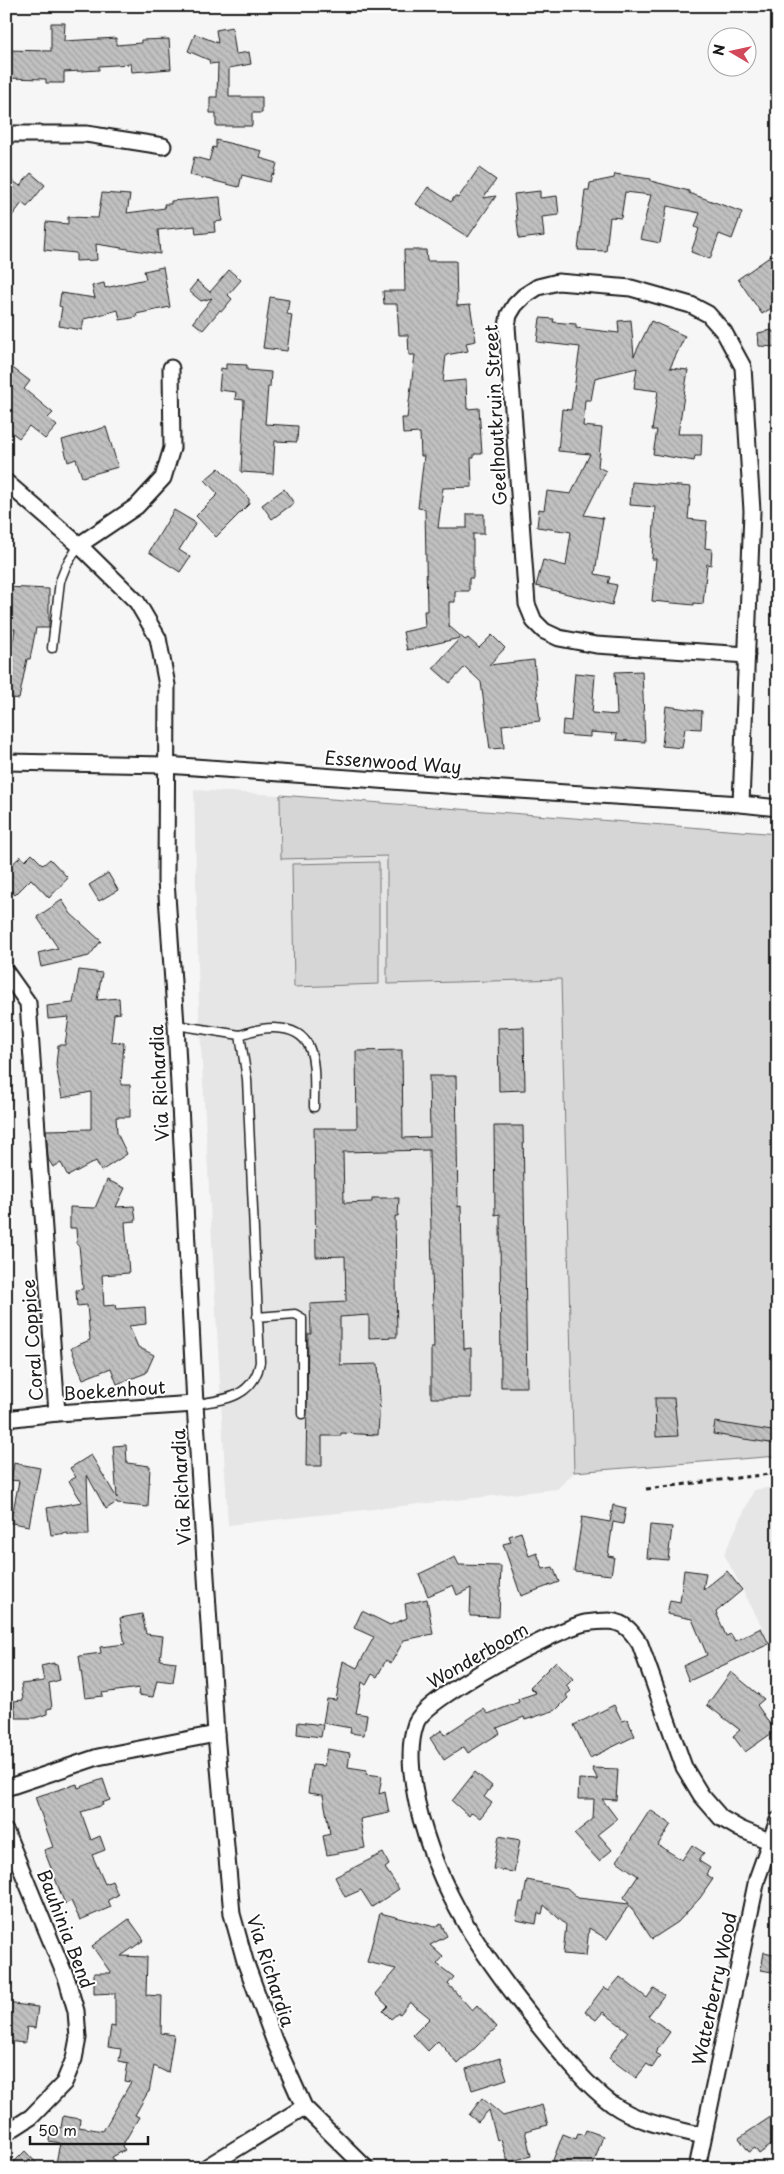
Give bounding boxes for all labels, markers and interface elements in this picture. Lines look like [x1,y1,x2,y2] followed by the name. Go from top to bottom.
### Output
[706,28,756,78] north arrow
[707,43,730,57] text: N
[476,324,513,506] street label: Geelhoutkruin Street
[324,743,463,780] street label: Essenwood Way
[142,1023,175,1142] street label: Via Richardia
[14,1278,49,1402] street label: Coral Coppice
[62,1372,166,1407] street label: Boekenhout
[164,1427,197,1546] street label: Via Richardia
[422,1615,533,1695] street label: Wonderboom
[31,1865,102,1992] street label: Bauhinia Bend
[684,1910,743,2068] street label: Waterberry Wood
[241,1911,302,2031] street label: Via Richardia
[30,2114,148,2146] scale bar
[38,2118,77,2141] text: 50 m

